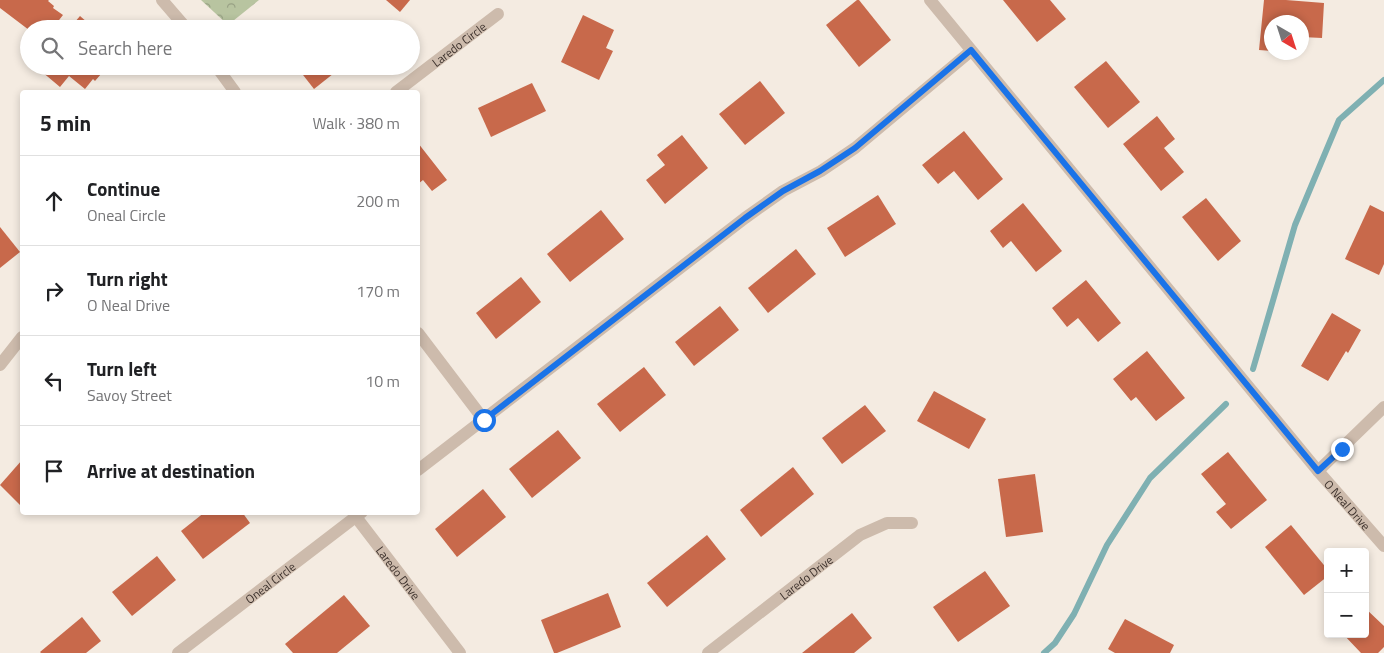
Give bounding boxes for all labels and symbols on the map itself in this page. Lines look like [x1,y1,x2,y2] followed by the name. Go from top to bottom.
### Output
[1264,15,1309,60] north arrow
[427,17,490,71] street label: Laredo Circle
[473,409,496,432] route start
[1331,438,1354,461] route end
[1320,475,1375,534] street label: O Neal Drive
[372,542,425,604] street label: Laredo Drive
[775,550,837,604] street label: Laredo Drive
[241,557,299,608] street label: Oneal Circle

